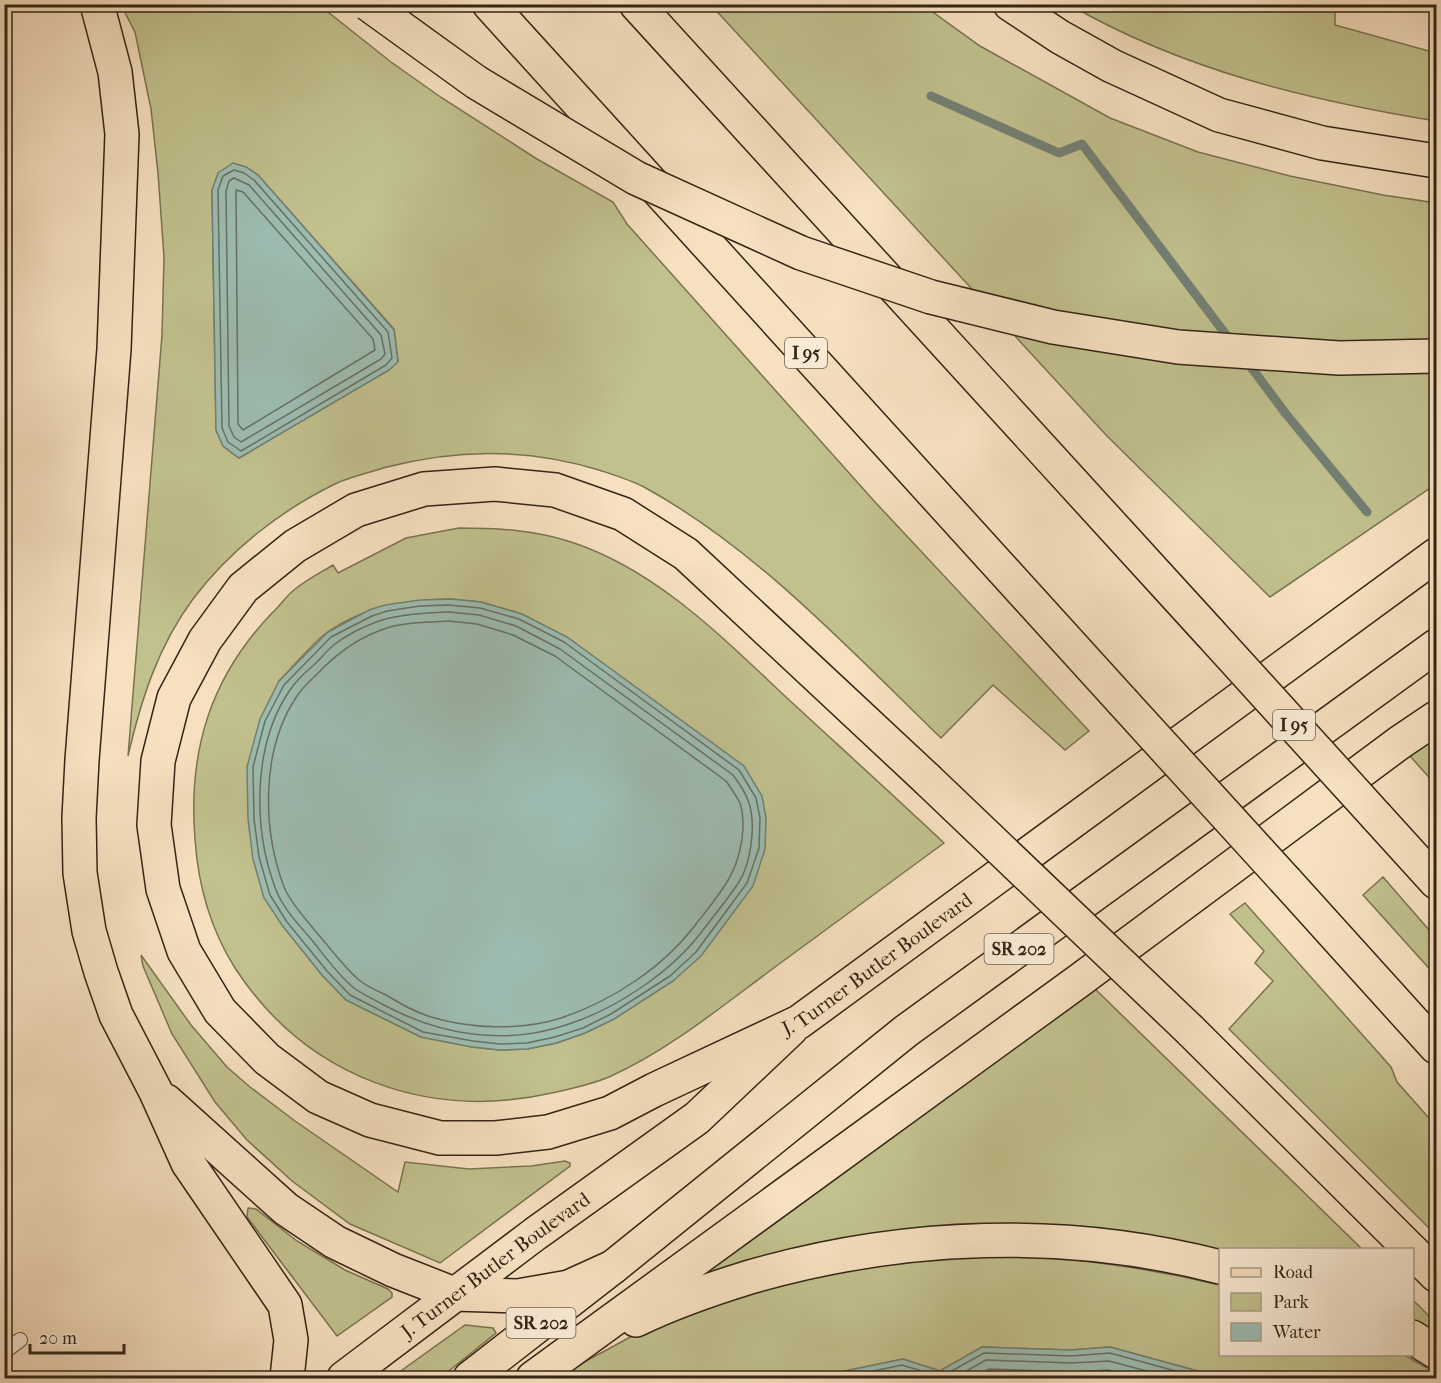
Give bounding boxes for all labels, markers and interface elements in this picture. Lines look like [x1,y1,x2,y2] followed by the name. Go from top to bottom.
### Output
[785,338,827,368] road number: I 95
[1273,710,1315,740] road number: I 95
[776,887,977,1041] street label: J. Turner Butler Boulevard
[984,934,1054,964] road number: SR 202
[395,1186,595,1344] street label: J. Turner Butler Boulevard
[1219,1248,1414,1356] legend
[1273,1262,1313,1283] text: Road
[1273,1292,1310,1313] text: Park
[506,1308,576,1338] road number: SR 202
[30,1317,124,1355] scale bar
[1272,1322,1321,1343] text: Water
[39,1328,77,1349] text: 20 m

